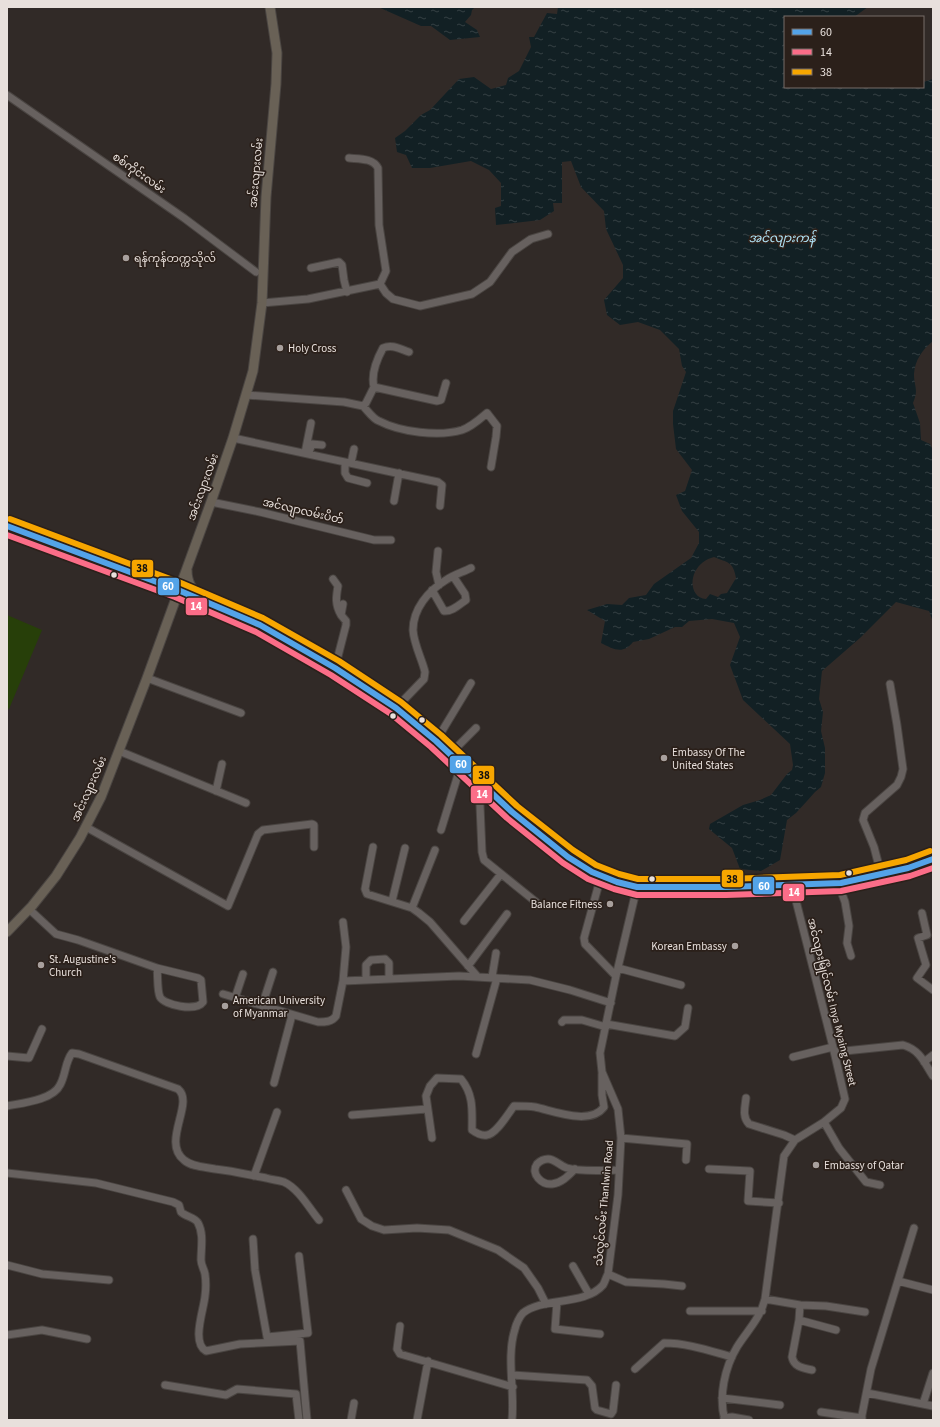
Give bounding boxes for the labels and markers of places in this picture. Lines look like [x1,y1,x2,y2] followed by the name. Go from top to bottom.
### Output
[134,251,216,267] place label: ရန်ကုန်တက္ကသိုလ်
[121,253,131,263] marker: ရန်ကုန်တက္ကသိုလ်
[288,341,337,356] place label: Holy Cross
[275,343,285,353] marker: Holy Cross
[109,570,119,580] unlabelled marker
[388,711,398,721] unlabelled marker
[417,715,427,725] unlabelled marker
[672,745,746,773] place label: Embassy Of The United States
[659,753,669,763] marker: Embassy Of The United States
[844,868,854,878] unlabelled marker
[647,874,657,884] unlabelled marker
[531,897,602,912] place label: Balance Fitness
[605,899,615,909] marker: Balance Fitness
[651,939,727,954] place label: Korean Embassy
[730,941,740,951] marker: Korean Embassy
[49,952,117,980] place label: St. Augustine's Church
[36,960,46,970] marker: St. Augustine's Church
[233,993,325,1021] place label: American University of Myanmar
[220,1001,230,1011] marker: American University of Myanmar
[824,1158,904,1173] place label: Embassy of Qatar
[811,1160,821,1170] marker: Embassy of Qatar

